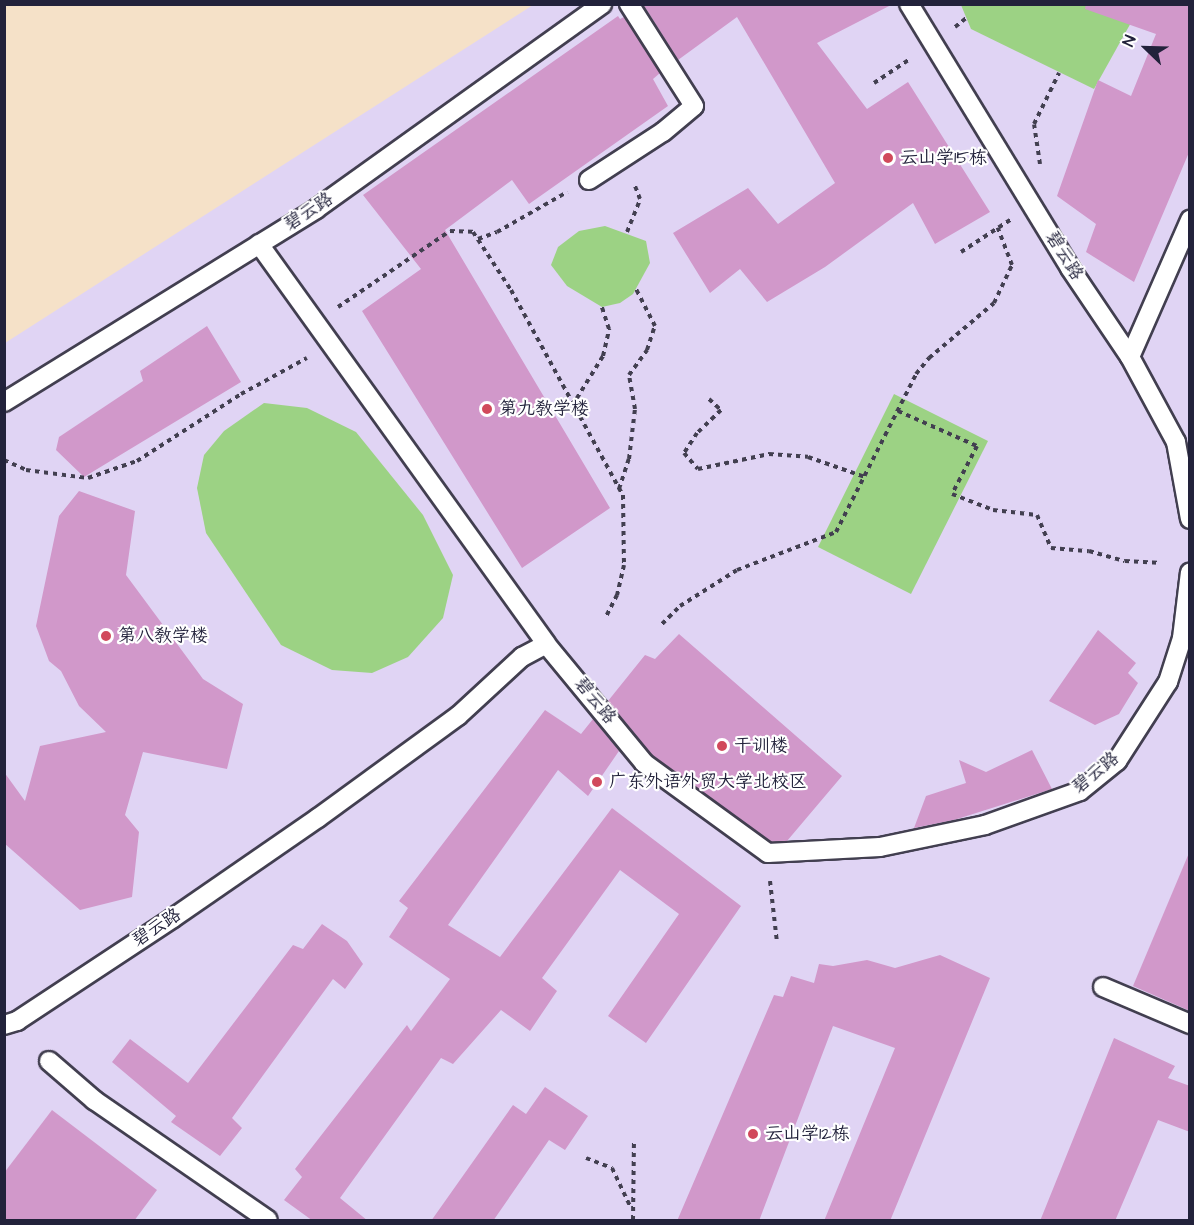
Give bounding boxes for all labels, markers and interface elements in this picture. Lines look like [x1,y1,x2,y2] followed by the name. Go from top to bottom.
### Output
[1116,18,1176,78] north arrow
[1117,32,1142,50] text: N
[900,147,987,169] place label: 云山学15栋
[881,151,895,165] marker: 云山学15栋
[280,188,338,236] street label: 碧云路
[1041,227,1087,285] street label: 碧云路
[499,398,589,420] place label: 第九教学楼
[480,402,494,416] marker: 第九教学楼
[118,625,208,647] place label: 第八教学楼
[99,629,113,643] marker: 第八教学楼
[570,673,620,729] street label: 碧云路
[734,735,788,757] place label: 干训楼
[715,739,729,753] marker: 干训楼
[1068,748,1124,798] street label: 碧云路
[609,771,807,793] place label: 广东外语外贸大学北校区
[590,775,604,789] marker: 广东外语外贸大学北校区
[128,904,186,952] street label: 碧云路
[765,1123,850,1145] place label: 云山学12栋
[746,1127,760,1141] marker: 云山学12栋

